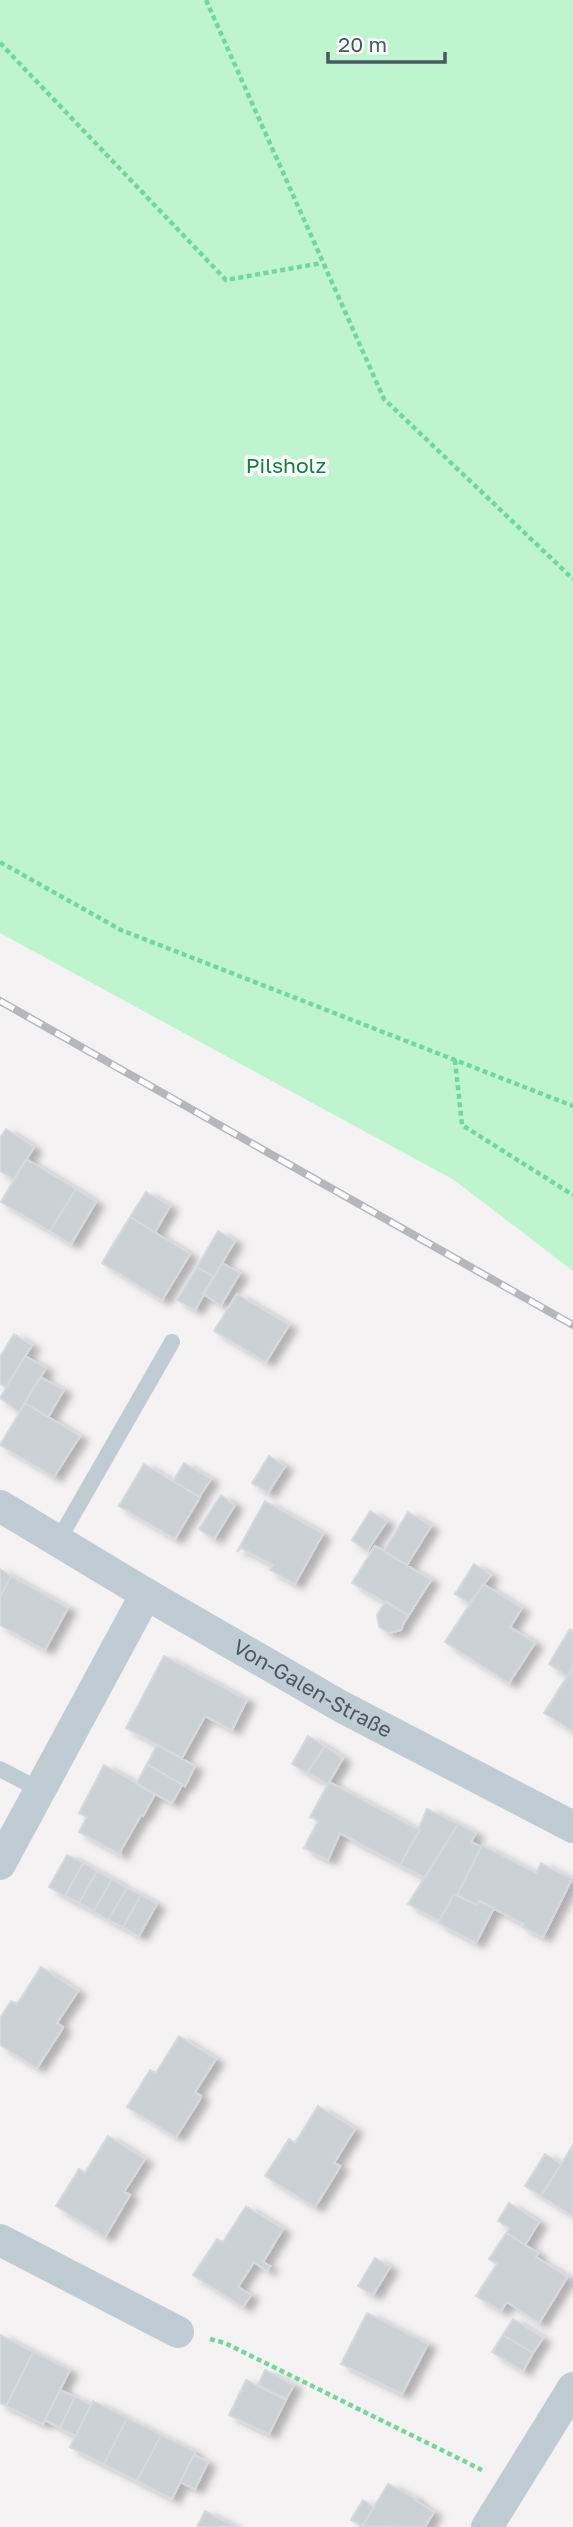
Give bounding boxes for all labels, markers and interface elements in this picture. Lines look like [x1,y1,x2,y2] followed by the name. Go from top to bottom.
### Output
[328,21,445,65] scale bar
[338,31,387,57] text: 20 m
[246,452,326,478] park label: Pilsholz
[229,1633,397,1743] street label: Von-Galen-Straße

